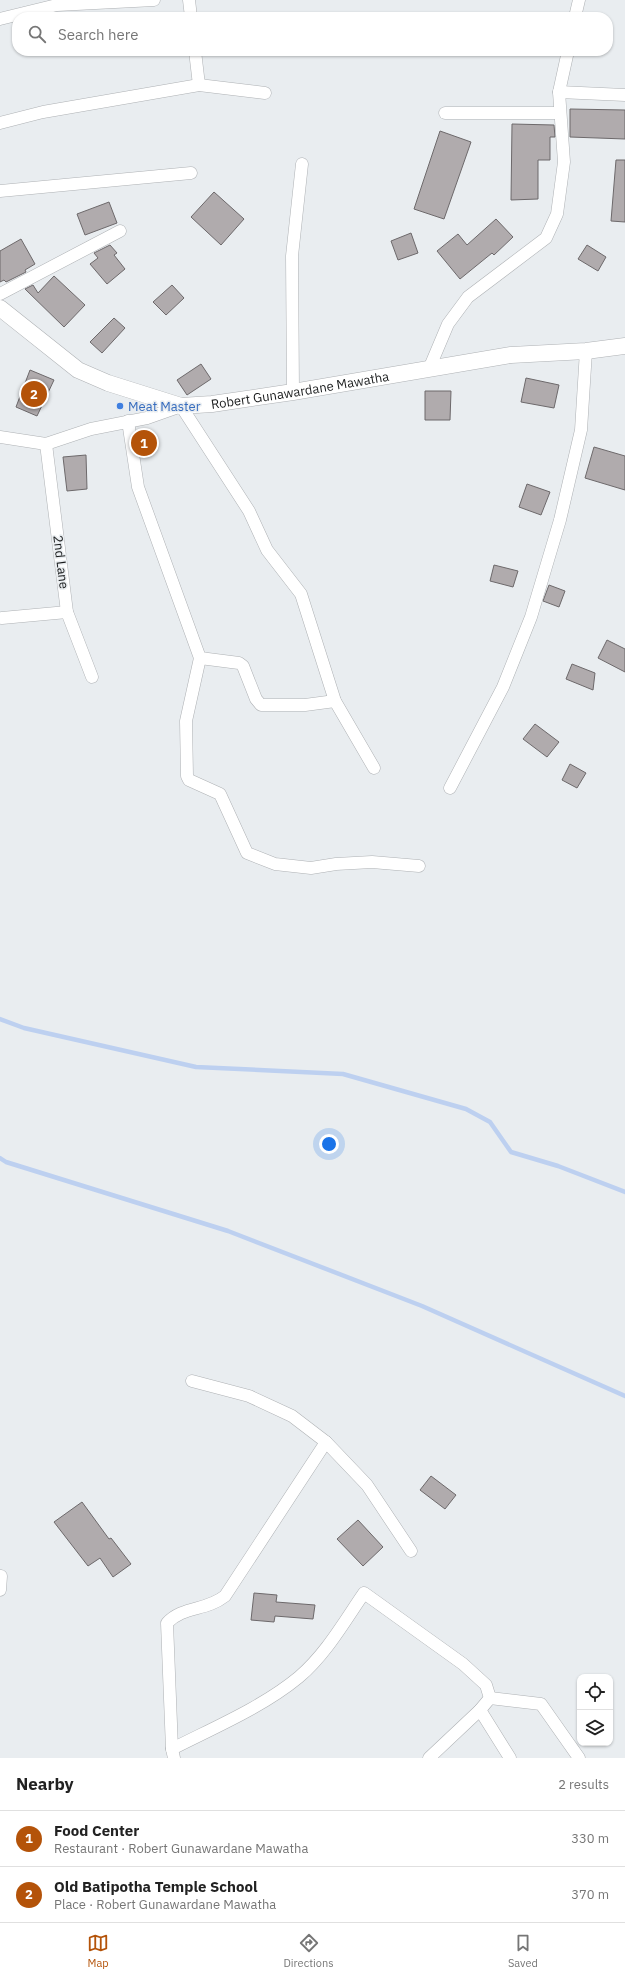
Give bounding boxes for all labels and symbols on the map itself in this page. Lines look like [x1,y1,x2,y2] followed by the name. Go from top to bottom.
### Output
[210,367,390,413] street label: Robert Gunawardane Mawatha
[21,379,47,409] pin: 2
[128,398,201,415] place label: Meat Master
[115,401,125,411] marker: Meat Master
[131,428,157,458] pin: 1
[49,534,73,590] street label: 2nd Lane
[319,1134,339,1154] your location

